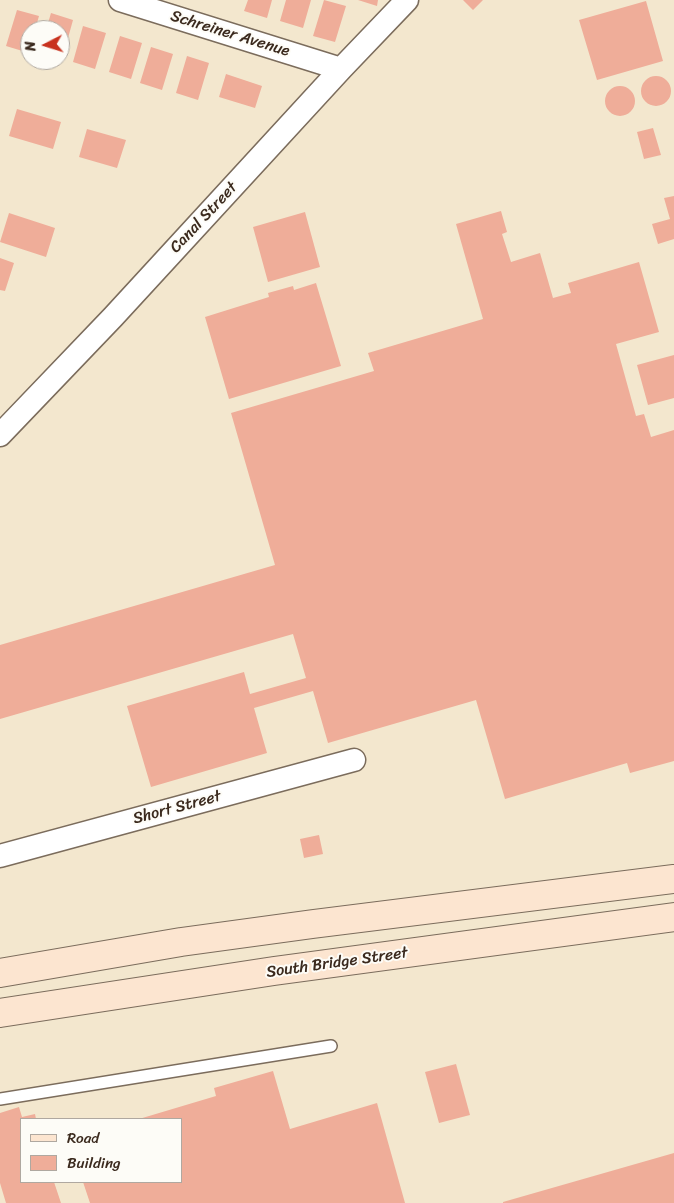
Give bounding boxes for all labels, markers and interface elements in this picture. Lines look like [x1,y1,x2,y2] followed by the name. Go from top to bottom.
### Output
[168,7,292,61] street label: Schreiner Avenue
[20,20,70,70] north arrow
[18,40,43,52] text: N
[166,179,242,257] street label: Canal Street
[131,787,223,829] street label: Short Street
[265,944,409,982] street label: South Bridge Street
[20,1118,182,1183] legend
[67,1125,99,1151] text: Road
[67,1150,121,1176] text: Building

